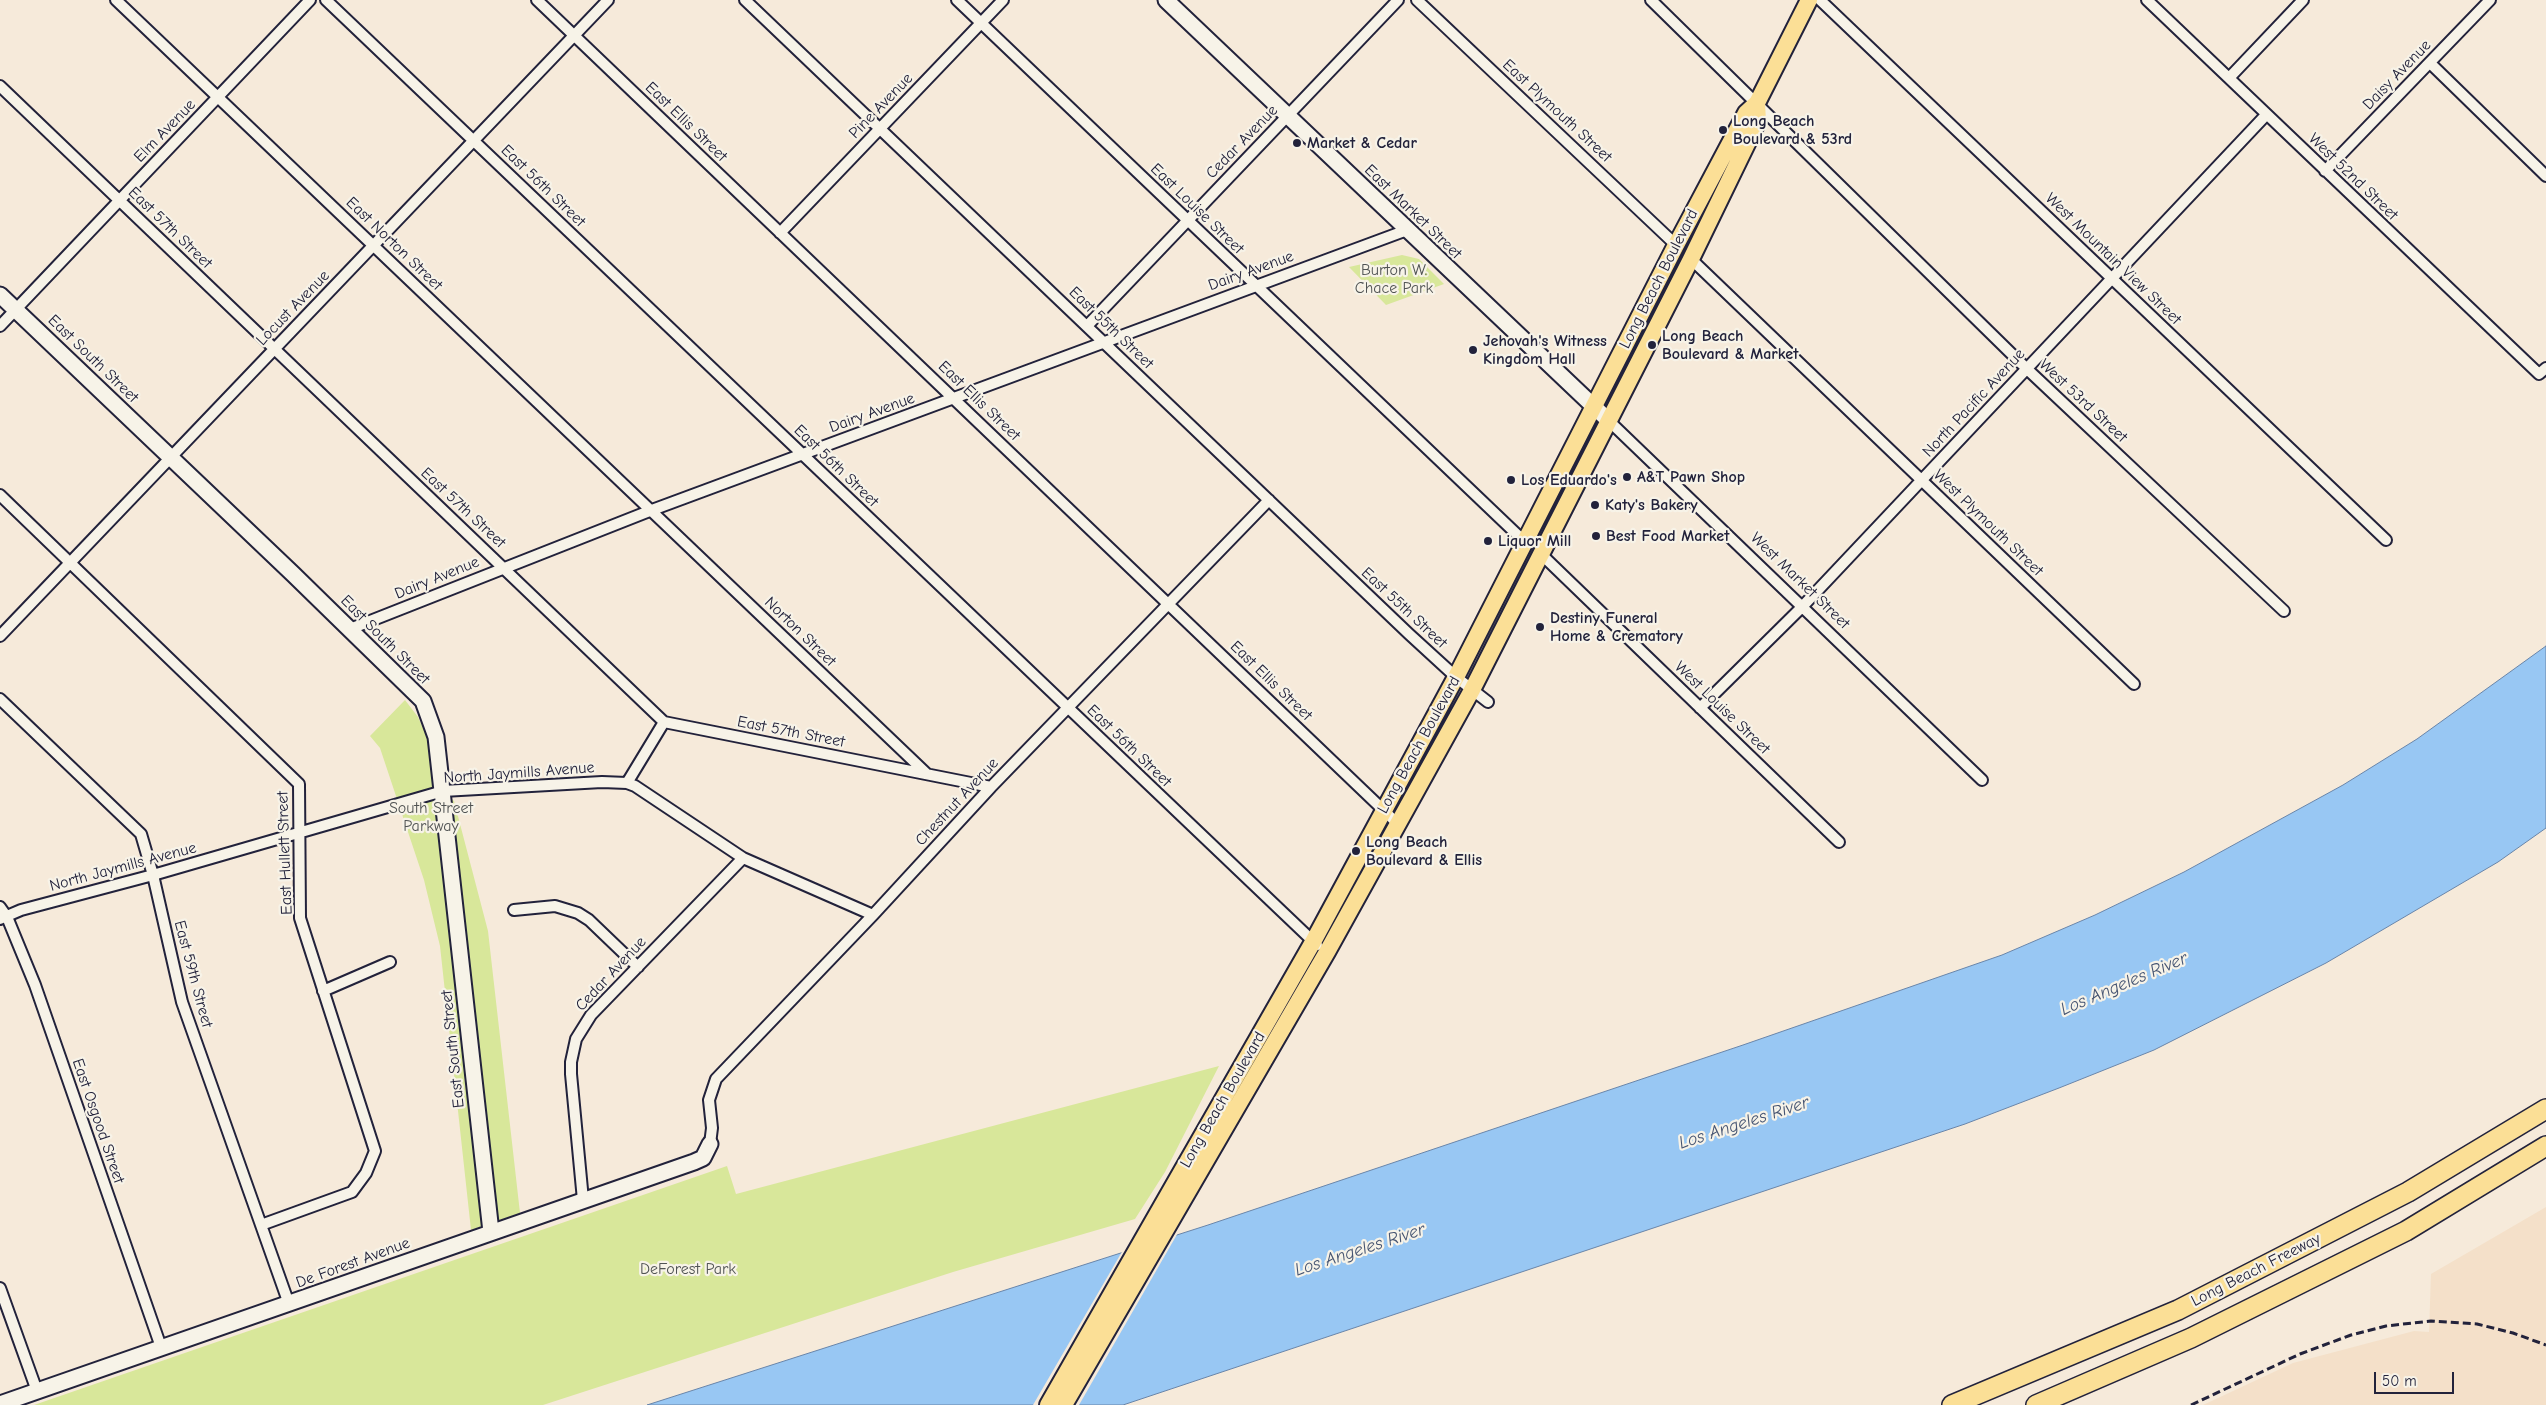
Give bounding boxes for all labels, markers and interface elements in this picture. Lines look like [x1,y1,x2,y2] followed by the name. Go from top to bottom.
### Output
[2359,36,2435,114] street label: Daisy Avenue
[1498,55,1616,167] street label: East Plymouth Street
[845,69,917,143] street label: Pine Avenue
[641,78,731,166] street label: East Ellis Street
[130,95,200,167] street label: Elm Avenue
[1202,101,1282,183] street label: Cedar Avenue
[1733,111,1852,149] place label: Long Beach Boulevard & 53rd
[1717,124,1729,136] marker: Long Beach Boulevard & 53rd
[2304,129,2402,225] street label: West 52nd Street
[1307,133,1417,153] place label: Market & Cedar
[1291,137,1303,149] marker: Market & Cedar
[497,141,589,231] street label: East 56th Street
[1146,160,1248,258] street label: East Louise Street
[1360,161,1466,263] street label: East Market Street
[124,183,216,273] street label: East 57th Street
[2041,189,2185,329] street label: West Mountain View Street
[342,193,446,295] street label: East Norton Street
[1616,206,1702,352] street label: Long Beach Boulevard
[1206,247,1296,295] street label: Dairy Avenue
[1355,260,1433,298] park label: Burton W. Chace Park
[252,266,334,350] street label: Locust Avenue
[1065,283,1157,373] street label: East 55th Street
[44,311,142,407] street label: East South Street
[1662,326,1798,364] place label: Long Beach Boulevard & Market
[1483,331,1607,369] place label: Jehovah's Witness Kingdom Hall
[1646,339,1658,351] marker: Long Beach Boulevard & Market
[1467,344,1479,356] marker: Jehovah's Witness Kingdom Hall
[1919,345,2029,461] street label: North Pacific Avenue
[2035,355,2131,447] street label: West 53rd Street
[934,357,1024,445] street label: East Ellis Street
[827,389,917,437] street label: Dairy Avenue
[790,421,882,511] street label: East 56th Street
[416,464,510,552] street label: East 57th Street
[1929,466,2047,580] street label: West Plymouth Street
[1637,467,1745,487] place label: A&T Pawn Shop
[1521,470,1617,490] place label: Los Eduardo's
[1621,471,1633,483] marker: A&T Pawn Shop
[1505,474,1517,486] marker: Los Eduardo's
[1605,495,1698,515] place label: Katy's Bakery
[1589,499,1601,511] marker: Katy's Bakery
[1606,526,1729,546] place label: Best Food Market
[1746,529,1854,633] street label: West Market Street
[1590,530,1602,542] marker: Best Food Market
[1498,531,1571,551] place label: Liquor Mill
[1482,535,1494,547] marker: Liquor Mill
[392,552,482,604] street label: Dairy Avenue
[1357,563,1451,653] street label: East 55th Street
[336,591,434,689] street label: East South Street
[760,593,840,671] street label: Norton Street
[1550,608,1683,646] place label: Destiny Funeral Home & Crematory
[1534,621,1546,633] marker: Destiny Funeral Home & Crematory
[1226,637,1316,725] street label: East Ellis Street
[1670,658,1774,758] street label: West Louise Street
[1373,673,1465,817] street label: Long Beach Boulevard
[1083,701,1175,791] street label: East 56th Street
[736,712,846,752] street label: East 57th Street
[911,754,1003,850] street label: Chestnut Avenue
[443,758,595,788] street label: North Jaymills Avenue
[273,791,297,915] street label: East Hullett Street
[389,798,473,836] park label: South Street Parkway
[1366,832,1482,870] place label: Long Beach Boulevard & Ellis
[48,838,198,896] street label: North Jaymills Avenue
[1350,845,1362,857] marker: Long Beach Boulevard & Ellis
[169,918,217,1030] street label: East 59th Street
[572,933,650,1015] street label: Cedar Avenue
[2057,948,2191,1020] water label: Los Angeles River
[437,989,469,1109] street label: East South Street
[1176,1029,1270,1171] street label: Long Beach Boulevard
[68,1056,128,1186] street label: East Osgood Street
[1676,1092,1812,1154] water label: Los Angeles River
[1292,1219,1428,1281] water label: Los Angeles River
[2188,1229,2324,1311] street label: Long Beach Freeway
[294,1234,412,1292] street label: De Forest Avenue
[640,1259,736,1279] park label: DeForest Park
[2376,1362,2456,1394] scale bar
[2382,1372,2417,1390] text: 50 m

